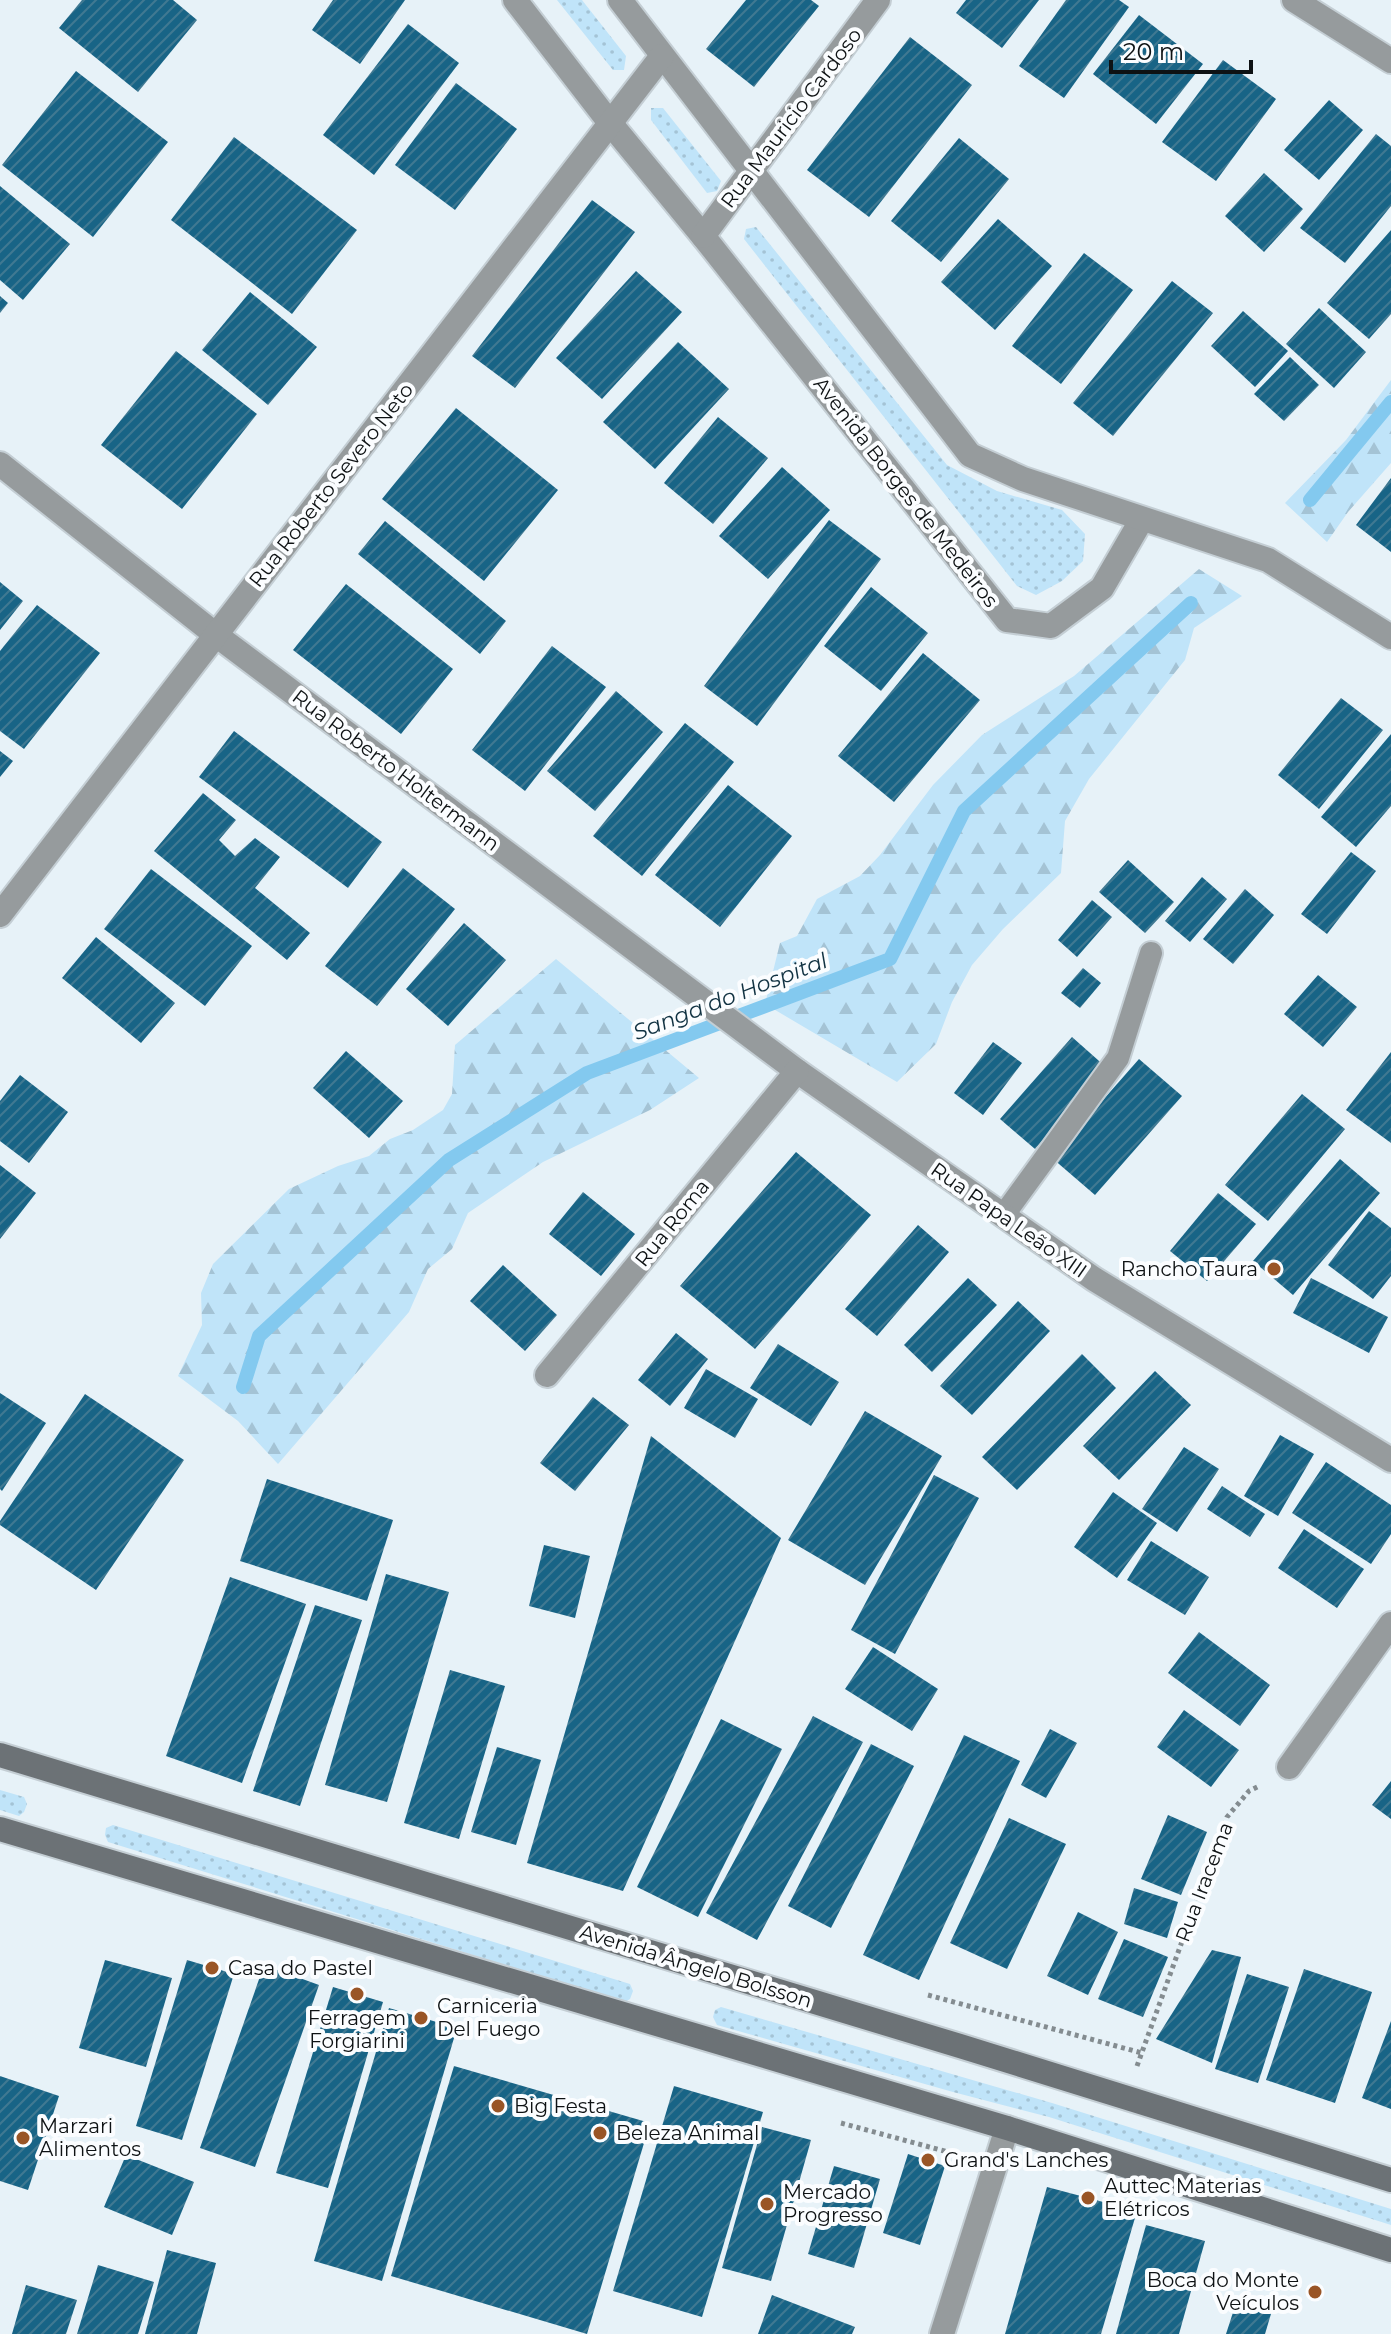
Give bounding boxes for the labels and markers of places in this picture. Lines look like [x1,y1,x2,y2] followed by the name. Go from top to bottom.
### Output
[1121,1257,1258,1281] place label: Rancho Taura
[1265,1260,1283,1278] marker: Rancho Taura
[228,1956,373,1980] place label: Casa do Pastel
[203,1959,221,1977] marker: Casa do Pastel
[348,1985,366,2003] marker: Ferragem Forgiarini
[437,1994,540,2041] place label: Carniceria Del Fuego
[308,2006,406,2053] place label: Ferragem Forgiarini
[412,2009,430,2027] marker: Carniceria Del Fuego
[514,2094,607,2118] place label: Big Festa
[489,2097,507,2115] marker: Big Festa
[39,2114,141,2161] place label: Marzari Alimentos
[616,2121,759,2145] place label: Beleza Animal
[591,2124,609,2142] marker: Beleza Animal
[14,2129,32,2147] marker: Marzari Alimentos
[944,2148,1108,2172] place label: Grand's Lanches
[919,2151,937,2169] marker: Grand's Lanches
[1104,2174,1262,2221] place label: Auttec Materias Elétricos
[783,2180,883,2227] place label: Mercado Progresso
[1079,2189,1097,2207] marker: Auttec Materias Elétricos
[758,2195,776,2213] marker: Mercado Progresso
[1147,2268,1299,2315] place label: Boca do Monte Veículos
[1306,2283,1324,2301] marker: Boca do Monte Veículos

